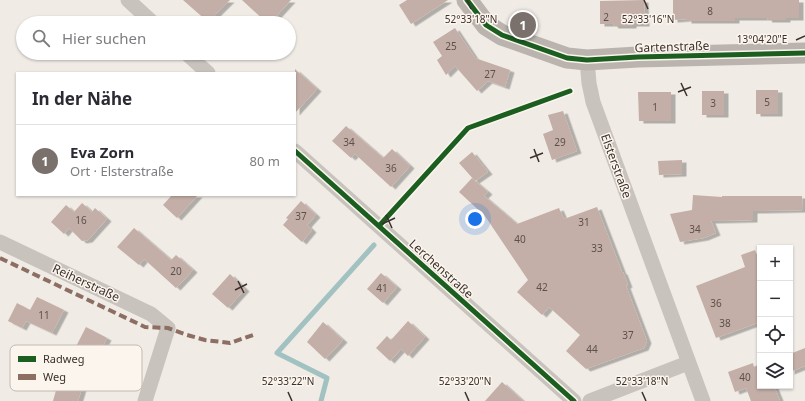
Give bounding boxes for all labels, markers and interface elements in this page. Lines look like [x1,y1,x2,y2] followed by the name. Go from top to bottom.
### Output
[707,4,713,18] house number: 8
[510,10,536,40] pin: 1
[603,10,609,24] house number: 2
[445,12,497,26] text: 52°33'18"N
[622,12,674,26] text: 52°33'16"N
[16,16,296,60] search box
[30,27,52,49] icon: search
[62,28,146,48] text: Hier suchen
[737,32,787,46] text: 13°04'20"E
[634,37,710,56] street label: Gartenstraße
[445,39,457,53] house number: 25
[484,67,496,81] house number: 27
[32,87,132,110] text: In der Nähe
[764,95,770,109] house number: 5
[710,96,716,110] house number: 3
[652,100,658,114] house number: 1
[597,131,636,201] street label: Elsterstraße
[343,135,355,149] house number: 34
[554,135,566,149] house number: 29
[70,142,134,162] text: Eva Zorn
[41,152,49,170] text: 1
[250,152,280,170] text: 80 m
[385,161,397,175] house number: 36
[70,162,174,180] text: Ort · Elsterstraße
[295,209,307,223] house number: 37
[465,209,485,229] your location
[75,213,87,227] house number: 16
[578,215,590,229] house number: 31
[689,222,701,236] house number: 34
[514,232,526,246] house number: 40
[406,235,477,302] street label: Lerchenstraße
[591,241,603,255] house number: 33
[757,245,793,389] map controls
[757,245,793,281] button: +
[50,260,123,306] street label: Reiherstraße
[170,264,182,278] house number: 20
[536,280,548,294] house number: 42
[376,281,388,295] house number: 41
[757,281,793,317] button: −
[710,296,722,310] house number: 36
[38,308,50,322] house number: 11
[719,316,731,330] house number: 38
[757,317,793,353] button: locate
[622,328,634,342] house number: 37
[586,342,598,356] house number: 44
[10,345,142,391] legend
[43,351,84,366] text: Radweg
[757,353,793,389] button: layers
[43,369,66,384] text: Weg
[739,370,751,384] house number: 40
[262,374,314,388] text: 52°33'22"N
[439,374,491,388] text: 52°33'20"N
[616,374,668,388] text: 52°33'18"N

